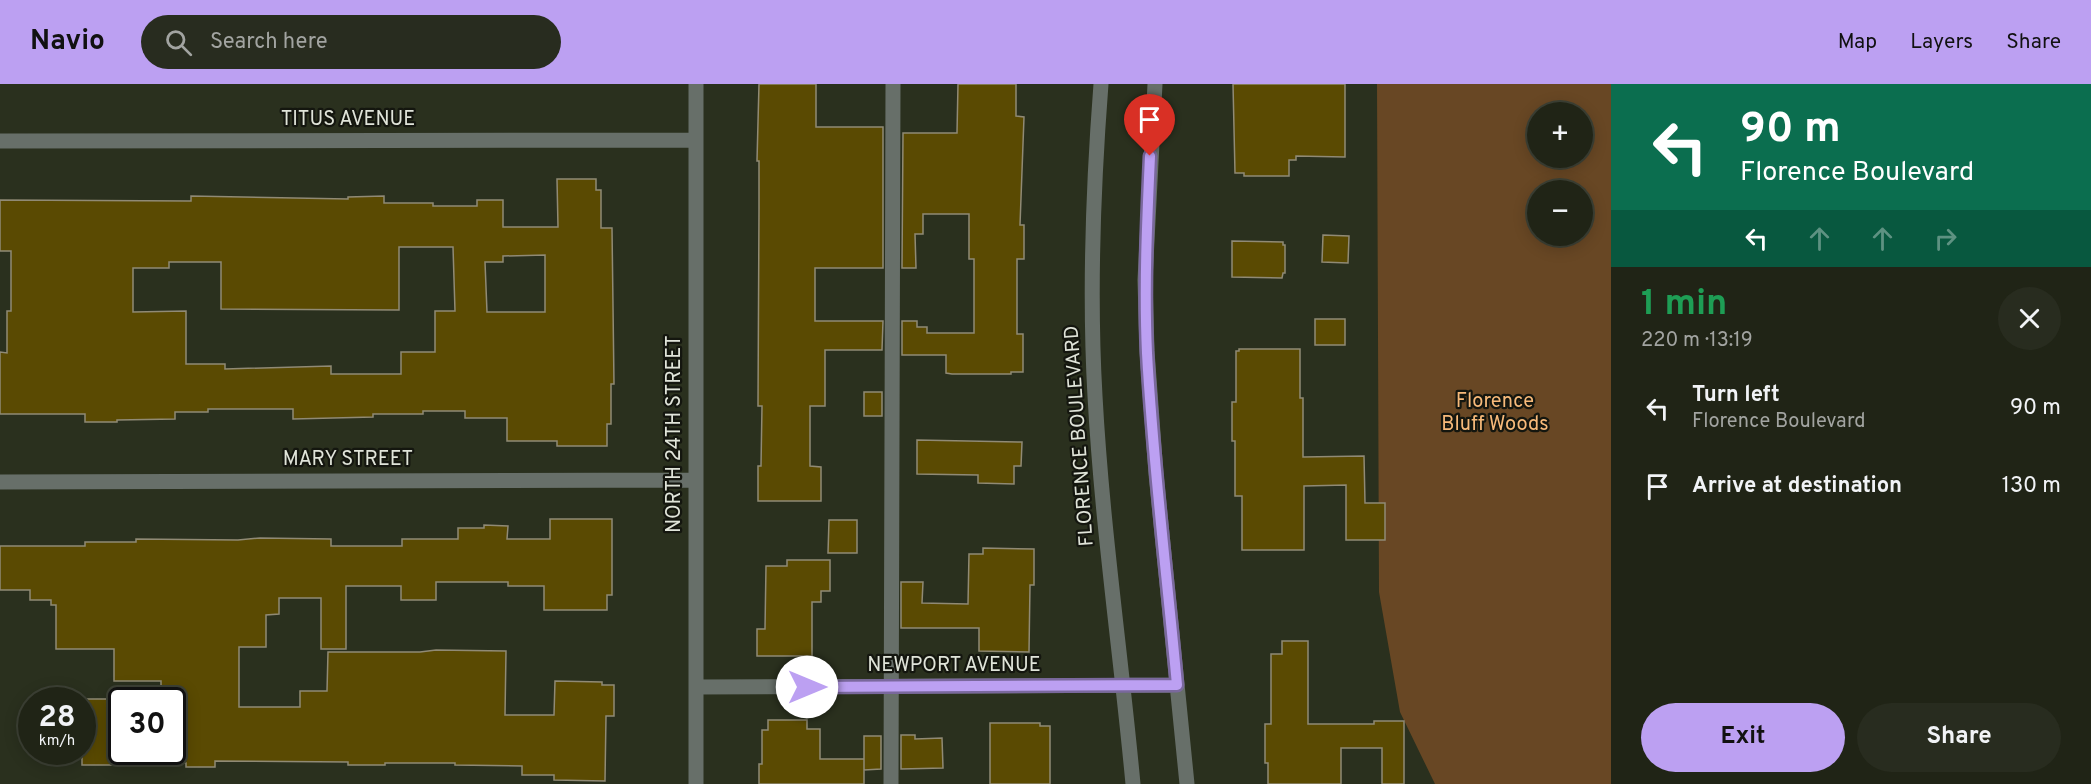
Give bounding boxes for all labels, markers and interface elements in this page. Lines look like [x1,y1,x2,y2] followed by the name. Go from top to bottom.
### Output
[141,15,561,69] search box
[30,24,105,60] text: Navio
[162,26,195,59] icon: search
[210,29,327,56] text: Search here
[1838,29,1877,56] text: Map
[1910,29,1973,56] text: Layers
[2006,29,2061,56] text: Share
[1124,94,1175,156] pin
[1527,102,1593,246] map controls
[1527,102,1593,168] button: +
[1133,103,1166,136] icon: arrive
[1740,104,1841,157] text: 90 m
[281,107,415,133] street label: TITUS AVENUE
[1641,108,1719,186] icon: left
[1740,156,1974,190] text: Florence Boulevard
[1527,180,1593,246] button: −
[1740,222,1773,255] icon: left
[1803,222,1836,255] icon: ahead
[1866,222,1899,255] icon: ahead
[1929,222,1962,255] icon: right
[1641,282,1727,328] text: 1 min
[1998,287,2061,350] button: close
[1059,325,1101,547] street label: FLORENCE BOULEVARD
[1641,328,1753,354] text: 220 m · 13:19
[662,335,688,533] street label: NORTH 24TH STREET
[1692,382,1780,409] text: Turn left
[1441,389,1549,438] park label: Florence Bluff Woods
[1641,392,1674,425] icon: left
[2010,395,2061,422] text: 90 m
[1692,409,1865,435] text: Florence Boulevard
[283,447,413,473] street label: MARY STREET
[1641,470,1674,503] icon: arrive
[1692,473,1902,500] text: Arrive at destination
[2002,473,2061,500] text: 130 m
[867,653,1041,679] street label: NEWPORT AVENUE
[775,655,839,719] position arrow
[108,687,186,765] speed limit sign: 30
[38,700,76,737] text: 28
[1641,703,1845,772] button: Exit
[1857,703,2061,772] button: Share
[39,732,75,751] text: km/h

